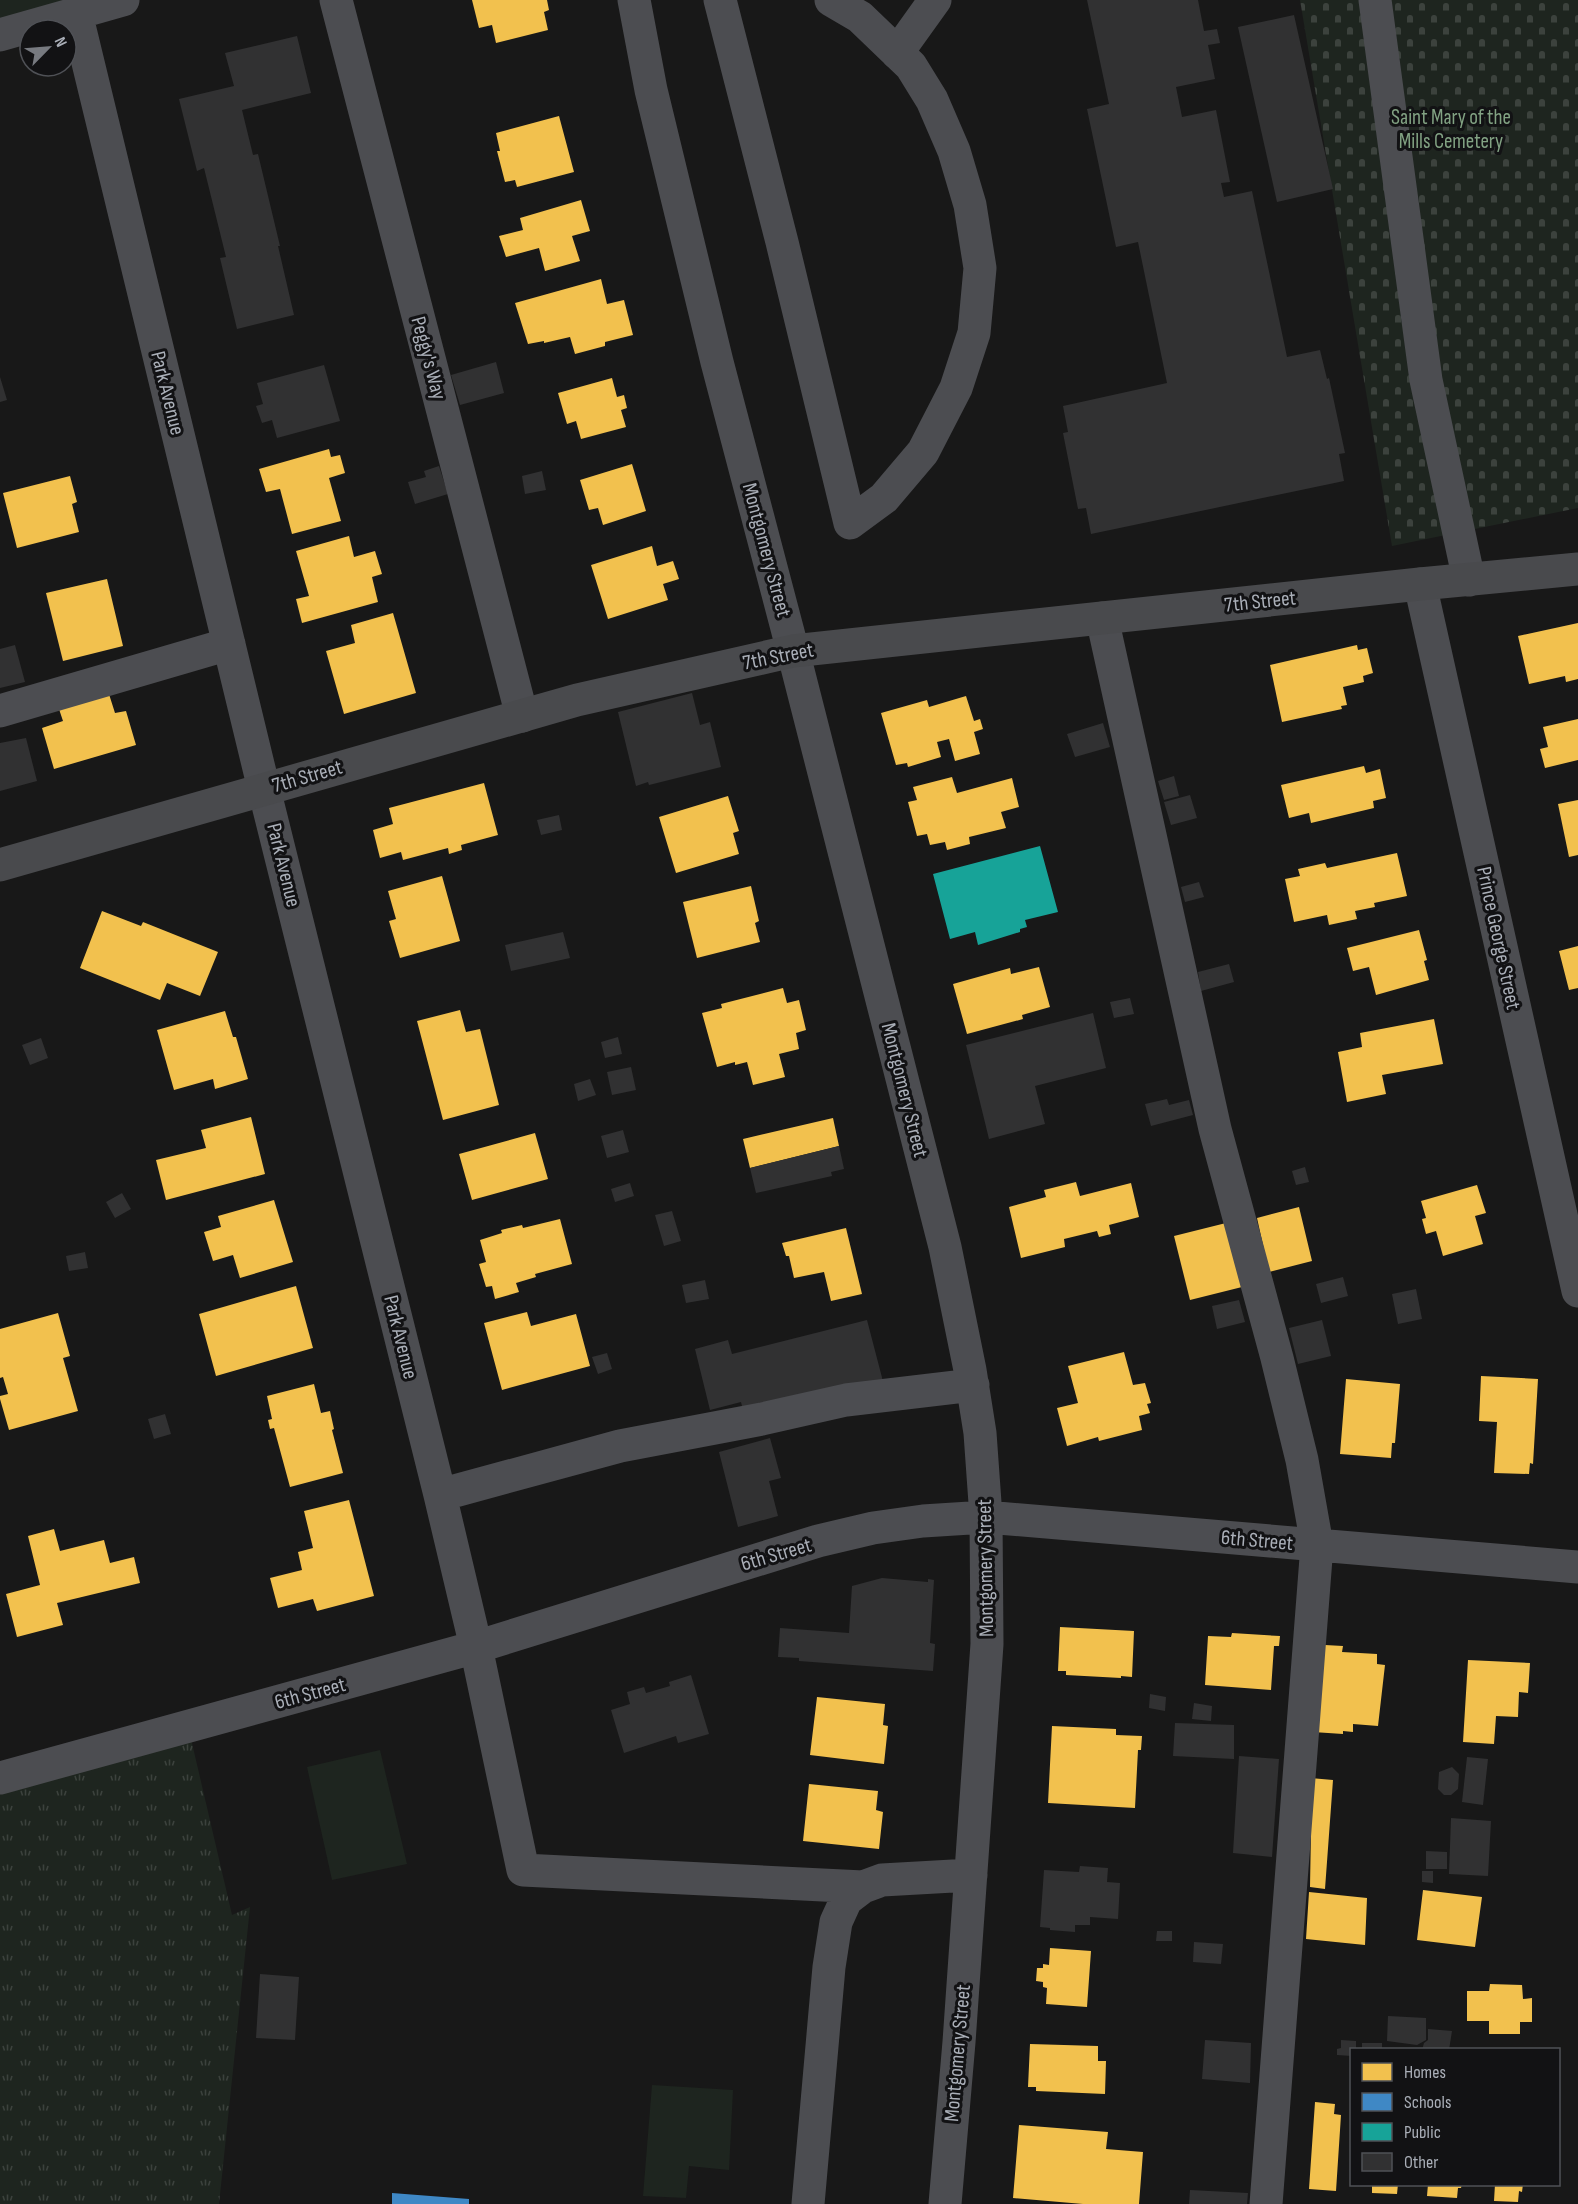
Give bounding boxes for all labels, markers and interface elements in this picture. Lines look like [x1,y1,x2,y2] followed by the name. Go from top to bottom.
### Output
[18,18,78,78] north arrow
[50,34,71,50] text: N
[1391,105,1511,154] park label: Saint Mary of the Mills Cemetery
[405,314,452,402] street label: Peggy's Way
[145,349,190,438] street label: Park Avenue
[737,480,796,620] street label: Montgomery Street
[1223,585,1297,618] street label: 7th Street
[741,637,816,676] street label: 7th Street
[269,755,345,798] street label: 7th Street
[261,821,306,910] street label: Park Avenue
[1471,864,1526,1012] street label: Prince George Street
[876,1020,933,1160] street label: Montgomery Street
[378,1293,423,1382] street label: Park Avenue
[972,1499,999,1637] street label: Montgomery Street
[1220,1525,1294,1556] street label: 6th Street
[738,1533,814,1576] street label: 6th Street
[272,1672,348,1715] street label: 6th Street
[939,1983,976,2123] street label: Montgomery Street
[1350,2048,1560,2186] legend
[1404,2062,1446,2083] text: Homes
[1404,2092,1451,2113] text: Schools
[1404,2122,1441,2143] text: Public
[1404,2152,1438,2173] text: Other

